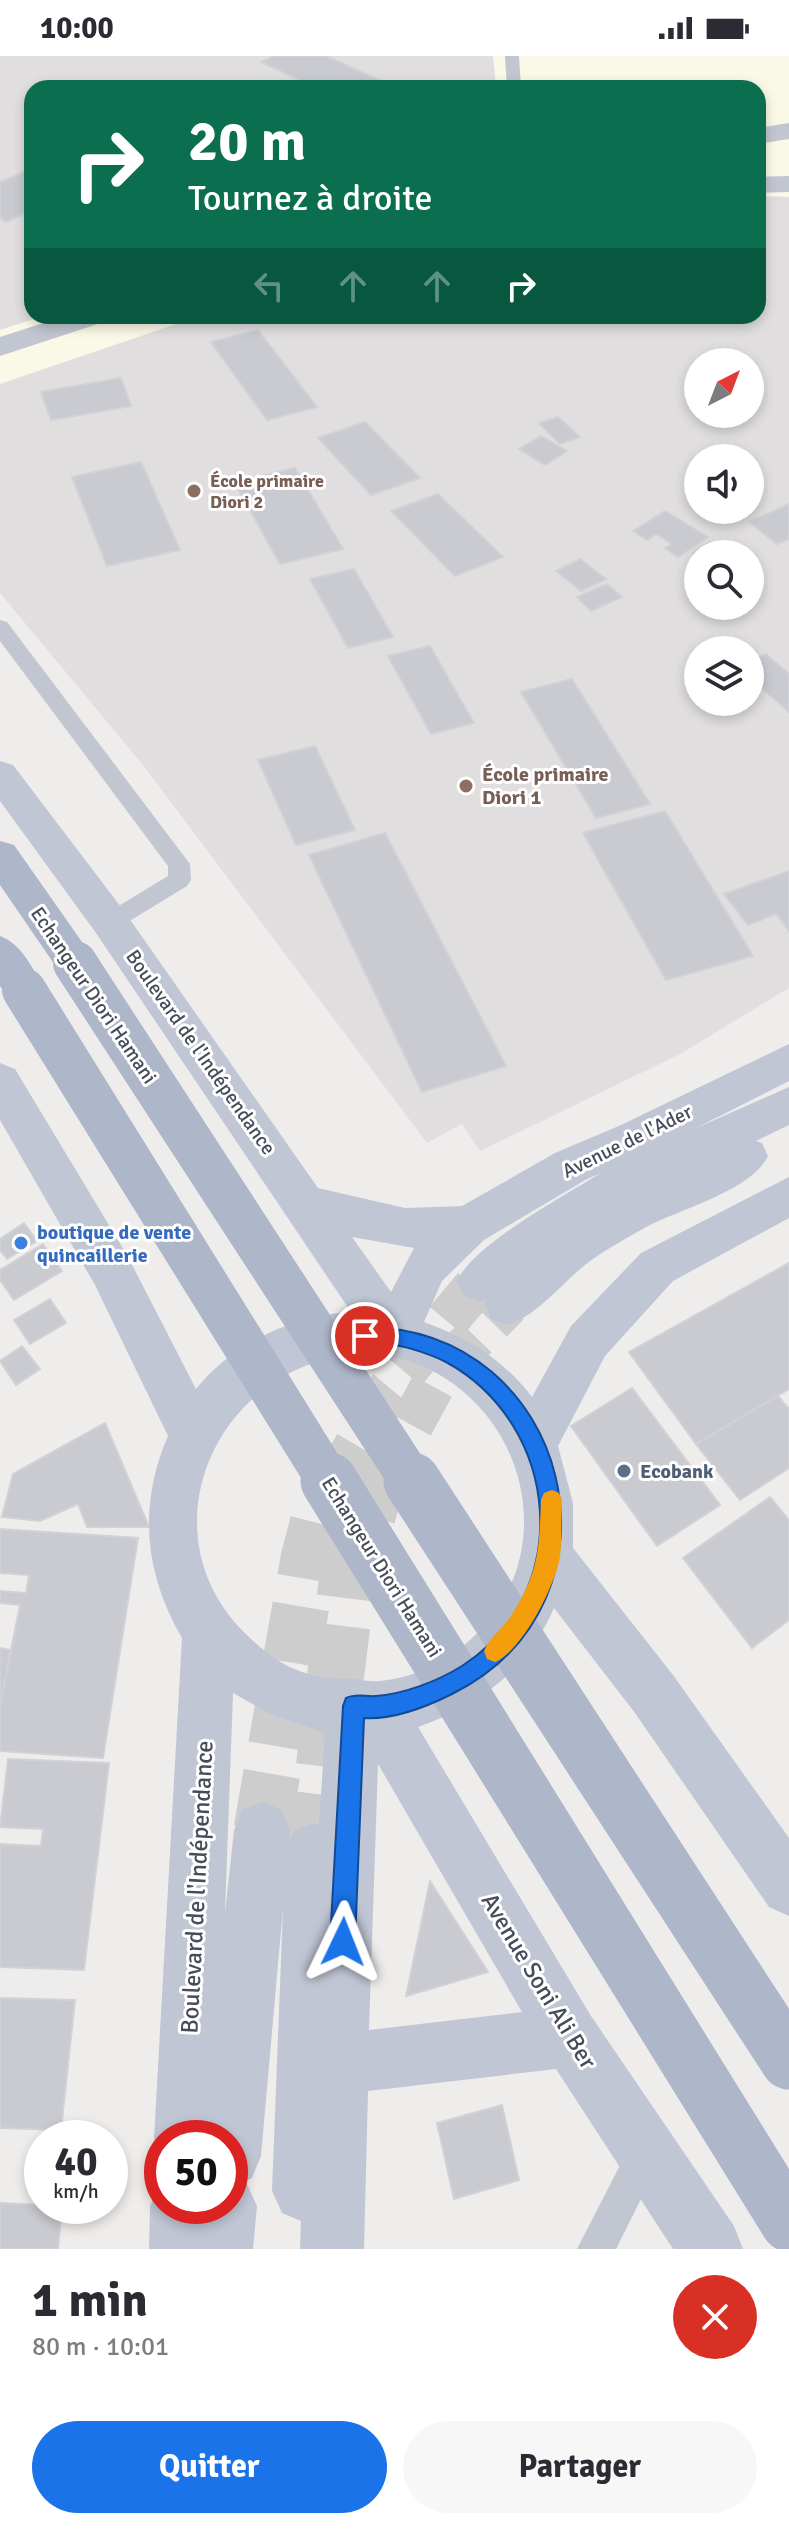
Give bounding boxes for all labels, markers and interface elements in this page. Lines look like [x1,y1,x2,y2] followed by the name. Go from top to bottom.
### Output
[40,10,114,47] text: 10:00
[188,107,306,176] text: 20 m
[56,112,160,216] icon: right
[188,176,432,221] text: Tournez à droite
[247,264,291,308] icon: left
[331,264,375,308] icon: ahead
[415,264,459,308] icon: ahead
[499,264,543,308] icon: right
[684,348,764,428] north arrow
[684,348,764,716] map controls
[684,444,764,524] button: sound
[210,470,324,513] place label: École primaire Diori 2
[185,482,203,500] marker: École primaire Diori 2
[684,540,764,620] button: search
[684,636,764,716] button: layers
[482,762,609,810] place label: École primaire Diori 1
[457,777,475,795] marker: École primaire Diori 1
[25,902,162,1089] street label: Echangeur Diori Hamani
[120,945,281,1160] street label: Boulevard de l'Indépendance
[558,1099,697,1184] street label: Avenue de l'Ader
[37,1220,191,1268] place label: boutique de vente quincaillerie
[12,1234,30,1252] marker: boutique de vente quincaillerie
[331,1302,399,1370] pin
[343,1314,387,1358] icon: arrive
[640,1459,714,1484] place label: Ecobank
[615,1462,633,1480] marker: Ecobank
[316,1472,447,1662] street label: Echangeur Diori Hamani
[174,1740,220,2034] street label: Boulevard de l'Indépendance
[475,1888,603,2074] street label: Avenue Soni Ali Ber
[301,1900,385,1984] position arrow
[144,2120,248,2224] speed limit sign: 50
[54,2137,98,2187] text: 40
[53,2179,99,2204] text: km/h
[32,2271,148,2330] text: 1 min
[673,2275,757,2359] button: close
[32,2331,169,2363] text: 80 m · 10:01
[32,2421,387,2513] button: Quitter
[403,2421,757,2513] button: Partager

